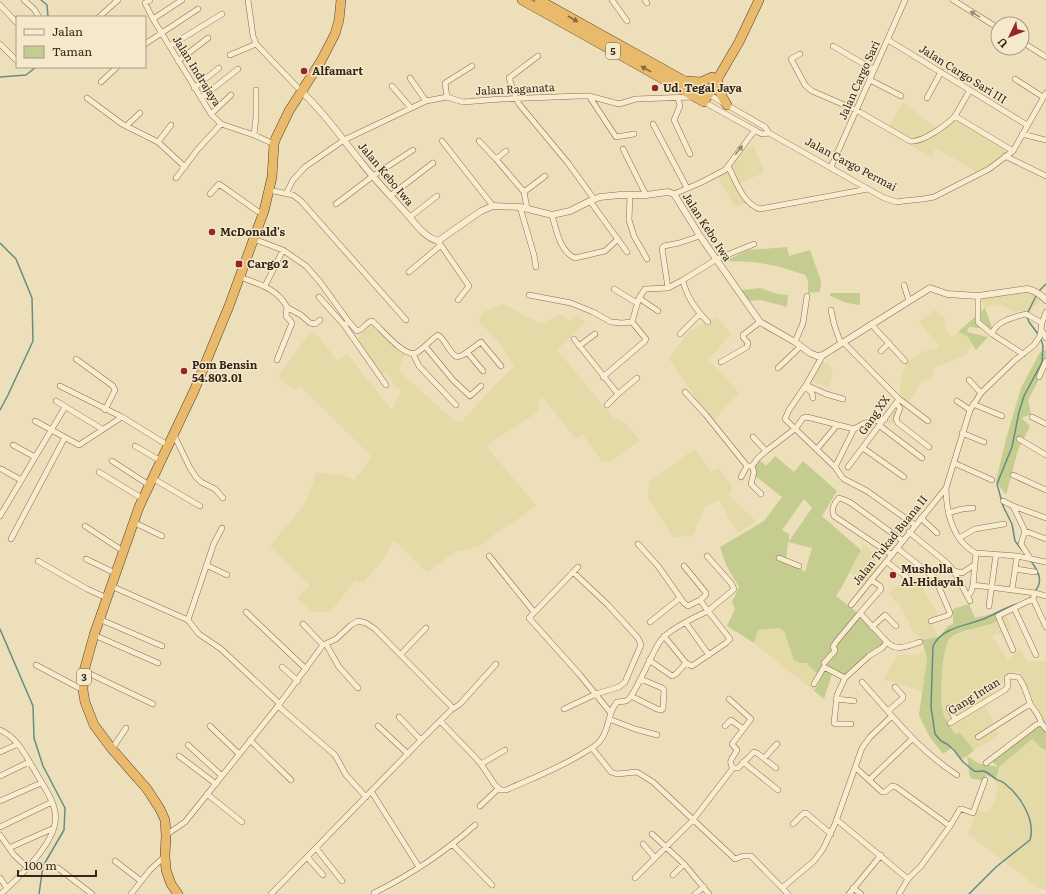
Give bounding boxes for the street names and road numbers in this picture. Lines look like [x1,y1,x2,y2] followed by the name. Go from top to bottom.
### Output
[170,32,226,109] street label: Jalan Indrajaya
[834,37,883,122] street label: Jalan Cargo Sari
[917,40,1010,107] street label: Jalan Cargo Sari III
[606,43,620,59] road number: 5
[475,78,555,98] street label: Jalan Raganata
[803,132,900,194] street label: Jalan Cargo Permai
[355,138,418,209] street label: Jalan Kebo Iwa
[680,189,736,264] street label: Jalan Kebo Iwa
[854,391,893,438] street label: Gang XX
[848,491,931,588] street label: Jalan Tukad Buana II
[77,669,91,685] road number: 3
[944,673,1003,717] street label: Gang Intan

